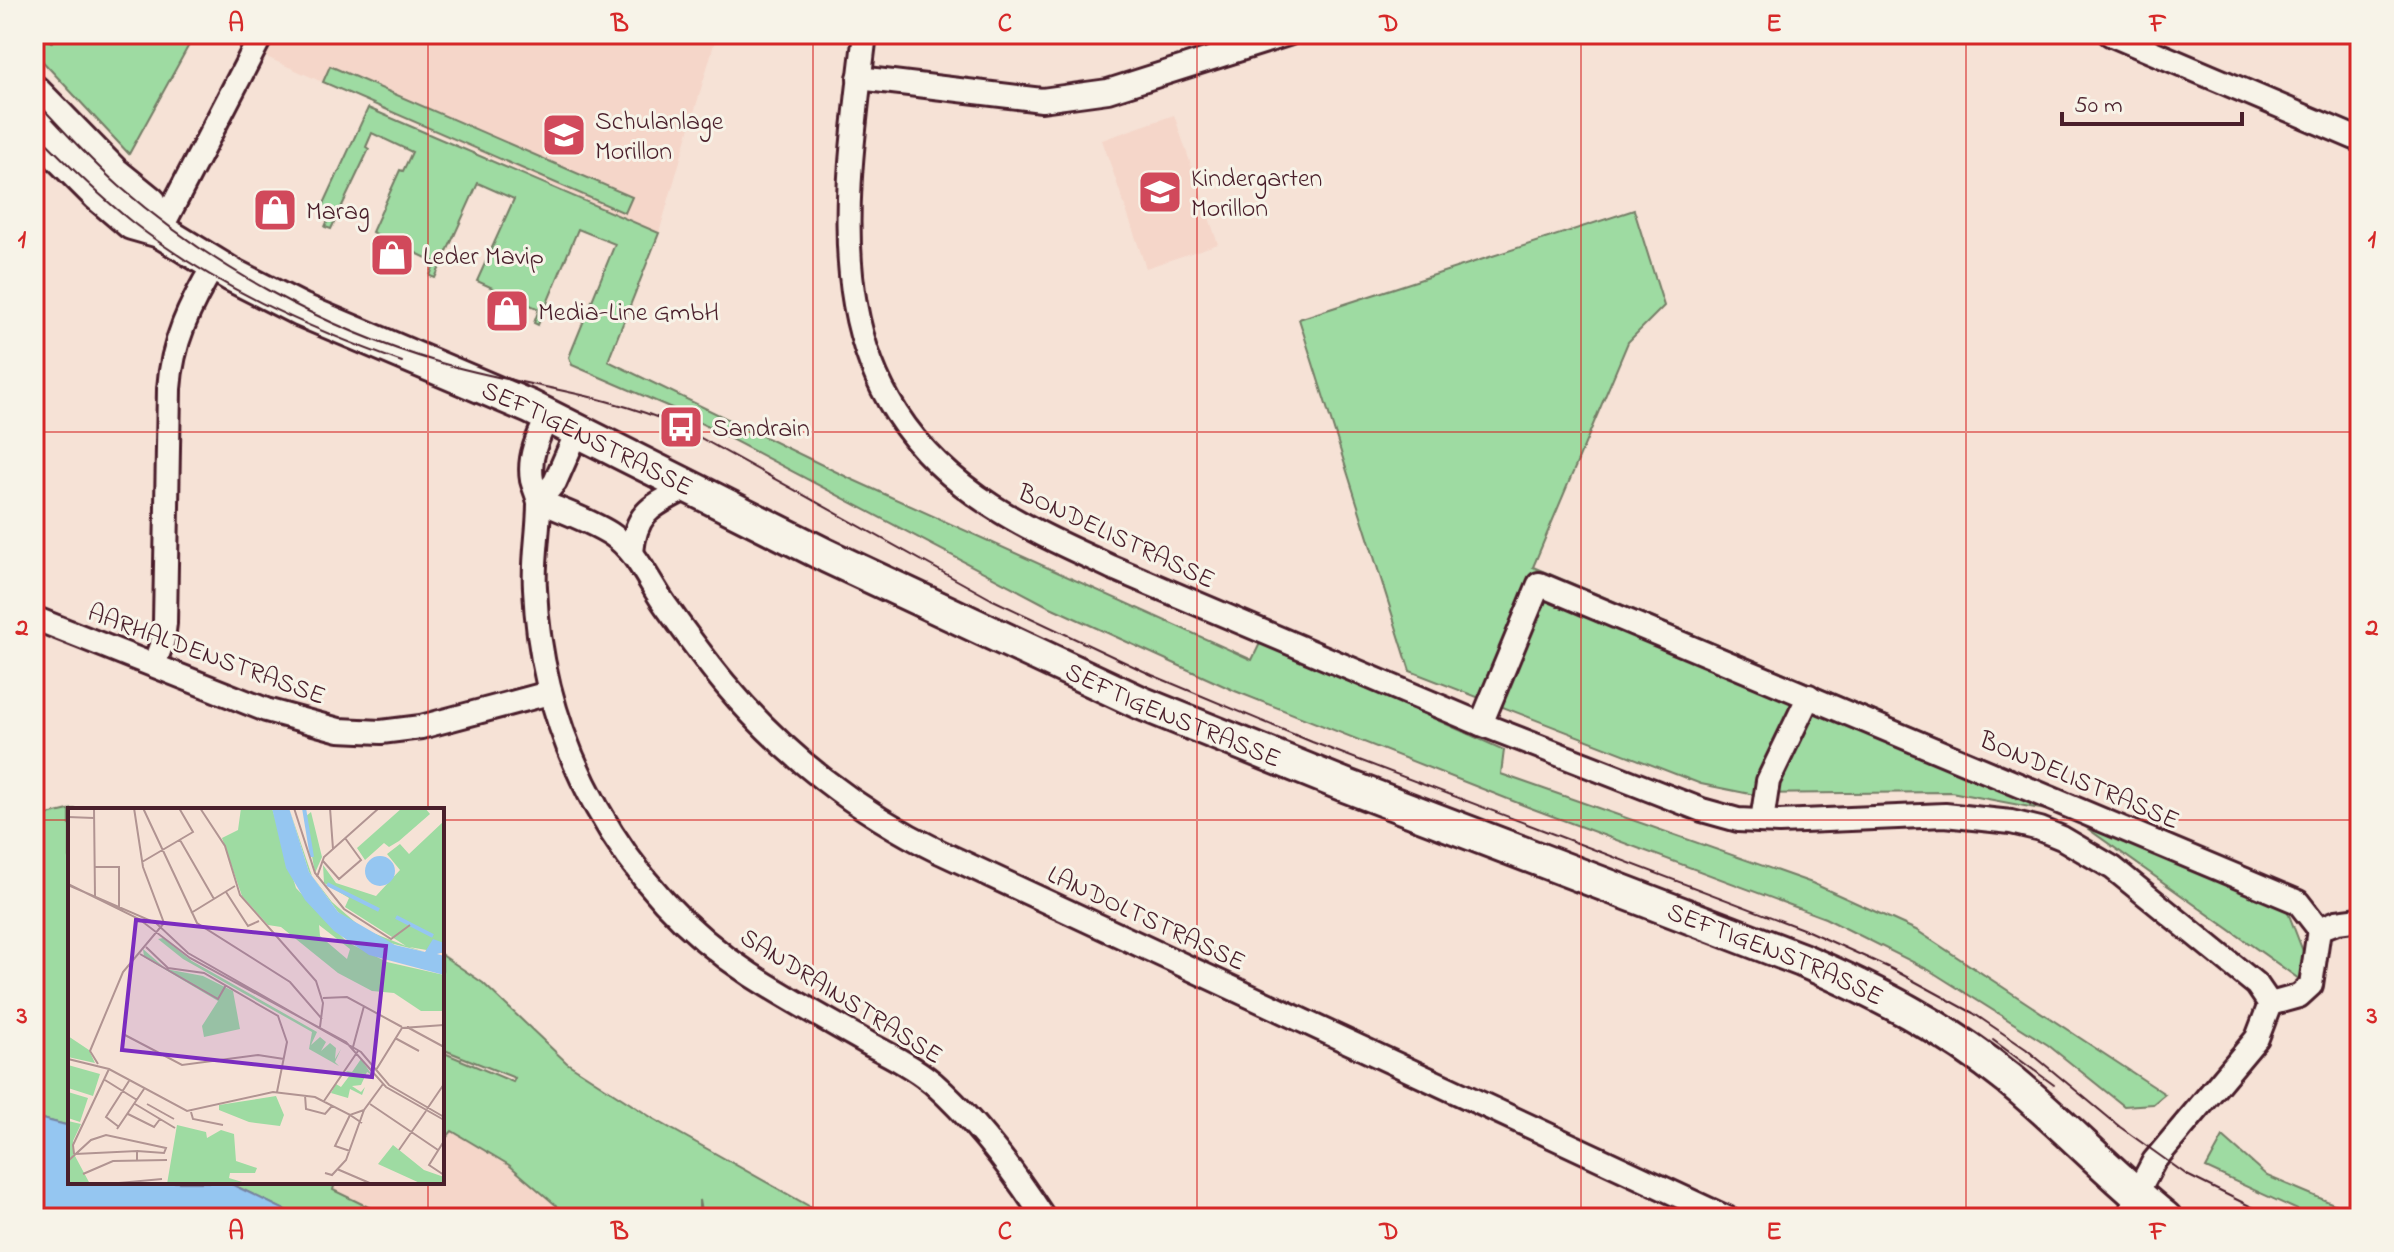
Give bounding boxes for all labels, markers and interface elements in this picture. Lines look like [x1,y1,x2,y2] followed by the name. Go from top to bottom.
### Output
[228,6,244,44] text: A
[610,6,629,44] text: B
[998,6,1012,44] text: C
[1378,6,1399,44] text: D
[1766,6,1782,44] text: E
[2148,6,2167,44] text: F
[2062,76,2242,126] scale bar
[2074,89,2123,124] text: 50 m
[595,104,724,172] place label: Schulanlage Morillon
[540,111,588,159] school or university icon: Schulanlage Morillon
[1191,161,1322,229] place label: Kindergarten Morillon
[1136,168,1184,216] school or university icon: Kindergarten Morillon
[251,186,299,234] shop icon: Marag
[306,194,370,232] place label: Marag
[18,222,27,260] text: 1
[2368,222,2377,260] text: 1
[368,231,416,279] shop icon: Leder Mavip
[423,239,544,277] place label: Leder Mavip
[483,287,531,335] shop icon: Media-Line GmbH
[538,295,719,333] place label: Media-Line GmbH
[475,373,699,508] street label: SEFTIGENSTRASSE
[657,403,705,451] bus stop icon: Sandrain
[712,411,810,449] place label: Sandrain
[1010,475,1221,600] street label: BONDELISTRASSE
[82,595,330,717] street label: AARHALDENSTRASSE
[15,610,29,648] text: 2
[2365,610,2379,648] text: 2
[1058,654,1286,779] street label: SEFTIGENSTRASSE
[1972,722,2185,841] street label: BONDELISTRASSE
[68,808,444,1184] inset map
[1040,857,1251,982] street label: LANDOLTSTRASSE
[1661,894,1889,1017] street label: SEFTIGENSTRASSE
[732,920,949,1075] street label: SANDRAINSTRASSE
[16,998,28,1036] text: 3
[2366,998,2378,1036] text: 3
[228,1214,244,1252] text: A
[610,1214,629,1252] text: B
[998,1214,1012,1252] text: C
[1378,1214,1399,1252] text: D
[1766,1214,1782,1252] text: E
[2148,1214,2167,1252] text: F

